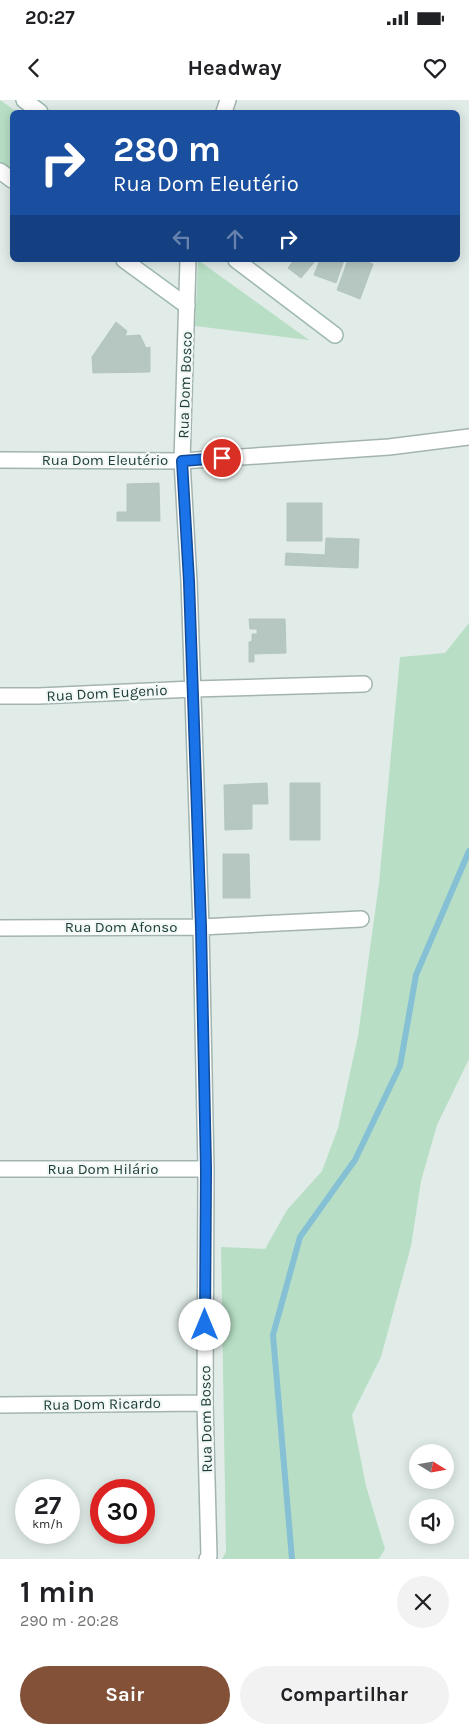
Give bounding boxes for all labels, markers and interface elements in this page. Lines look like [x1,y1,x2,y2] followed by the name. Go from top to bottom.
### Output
[25,7,75,29] text: 20:27
[20,54,48,82] icon: back
[421,54,449,82] icon: heart
[187,55,282,81] text: Headway
[113,129,221,170] text: 280 m
[30,130,95,195] icon: right
[113,171,299,197] text: Rua Dom Eleutério
[168,225,196,253] icon: left
[221,225,249,253] icon: ahead
[274,225,302,253] icon: right
[174,331,196,439] street label: Rua Dom Bosco
[201,437,243,479] pin
[208,444,236,472] icon: arrive
[42,451,168,469] street label: Rua Dom Eleutério
[46,681,168,705] street label: Rua Dom Eugenio
[65,918,177,936] street label: Rua Dom Afonso
[48,1160,158,1178] street label: Rua Dom Hilário
[178,1298,230,1350] position arrow
[196,1365,216,1473] street label: Rua Dom Bosco
[43,1394,161,1414] street label: Rua Dom Ricardo
[409,1444,454,1489] north arrow
[409,1444,454,1544] map controls
[90,1479,155,1544] speed limit sign: 30
[34,1491,61,1520] text: 27
[409,1499,454,1544] button: sound
[32,1517,63,1531] text: km/h
[20,1574,95,1610] text: 1 min
[397,1576,449,1628] button: close
[20,1611,119,1630] text: 290 m · 20:28
[20,1666,230,1724] button: Sair
[240,1666,449,1724] button: Compartilhar

